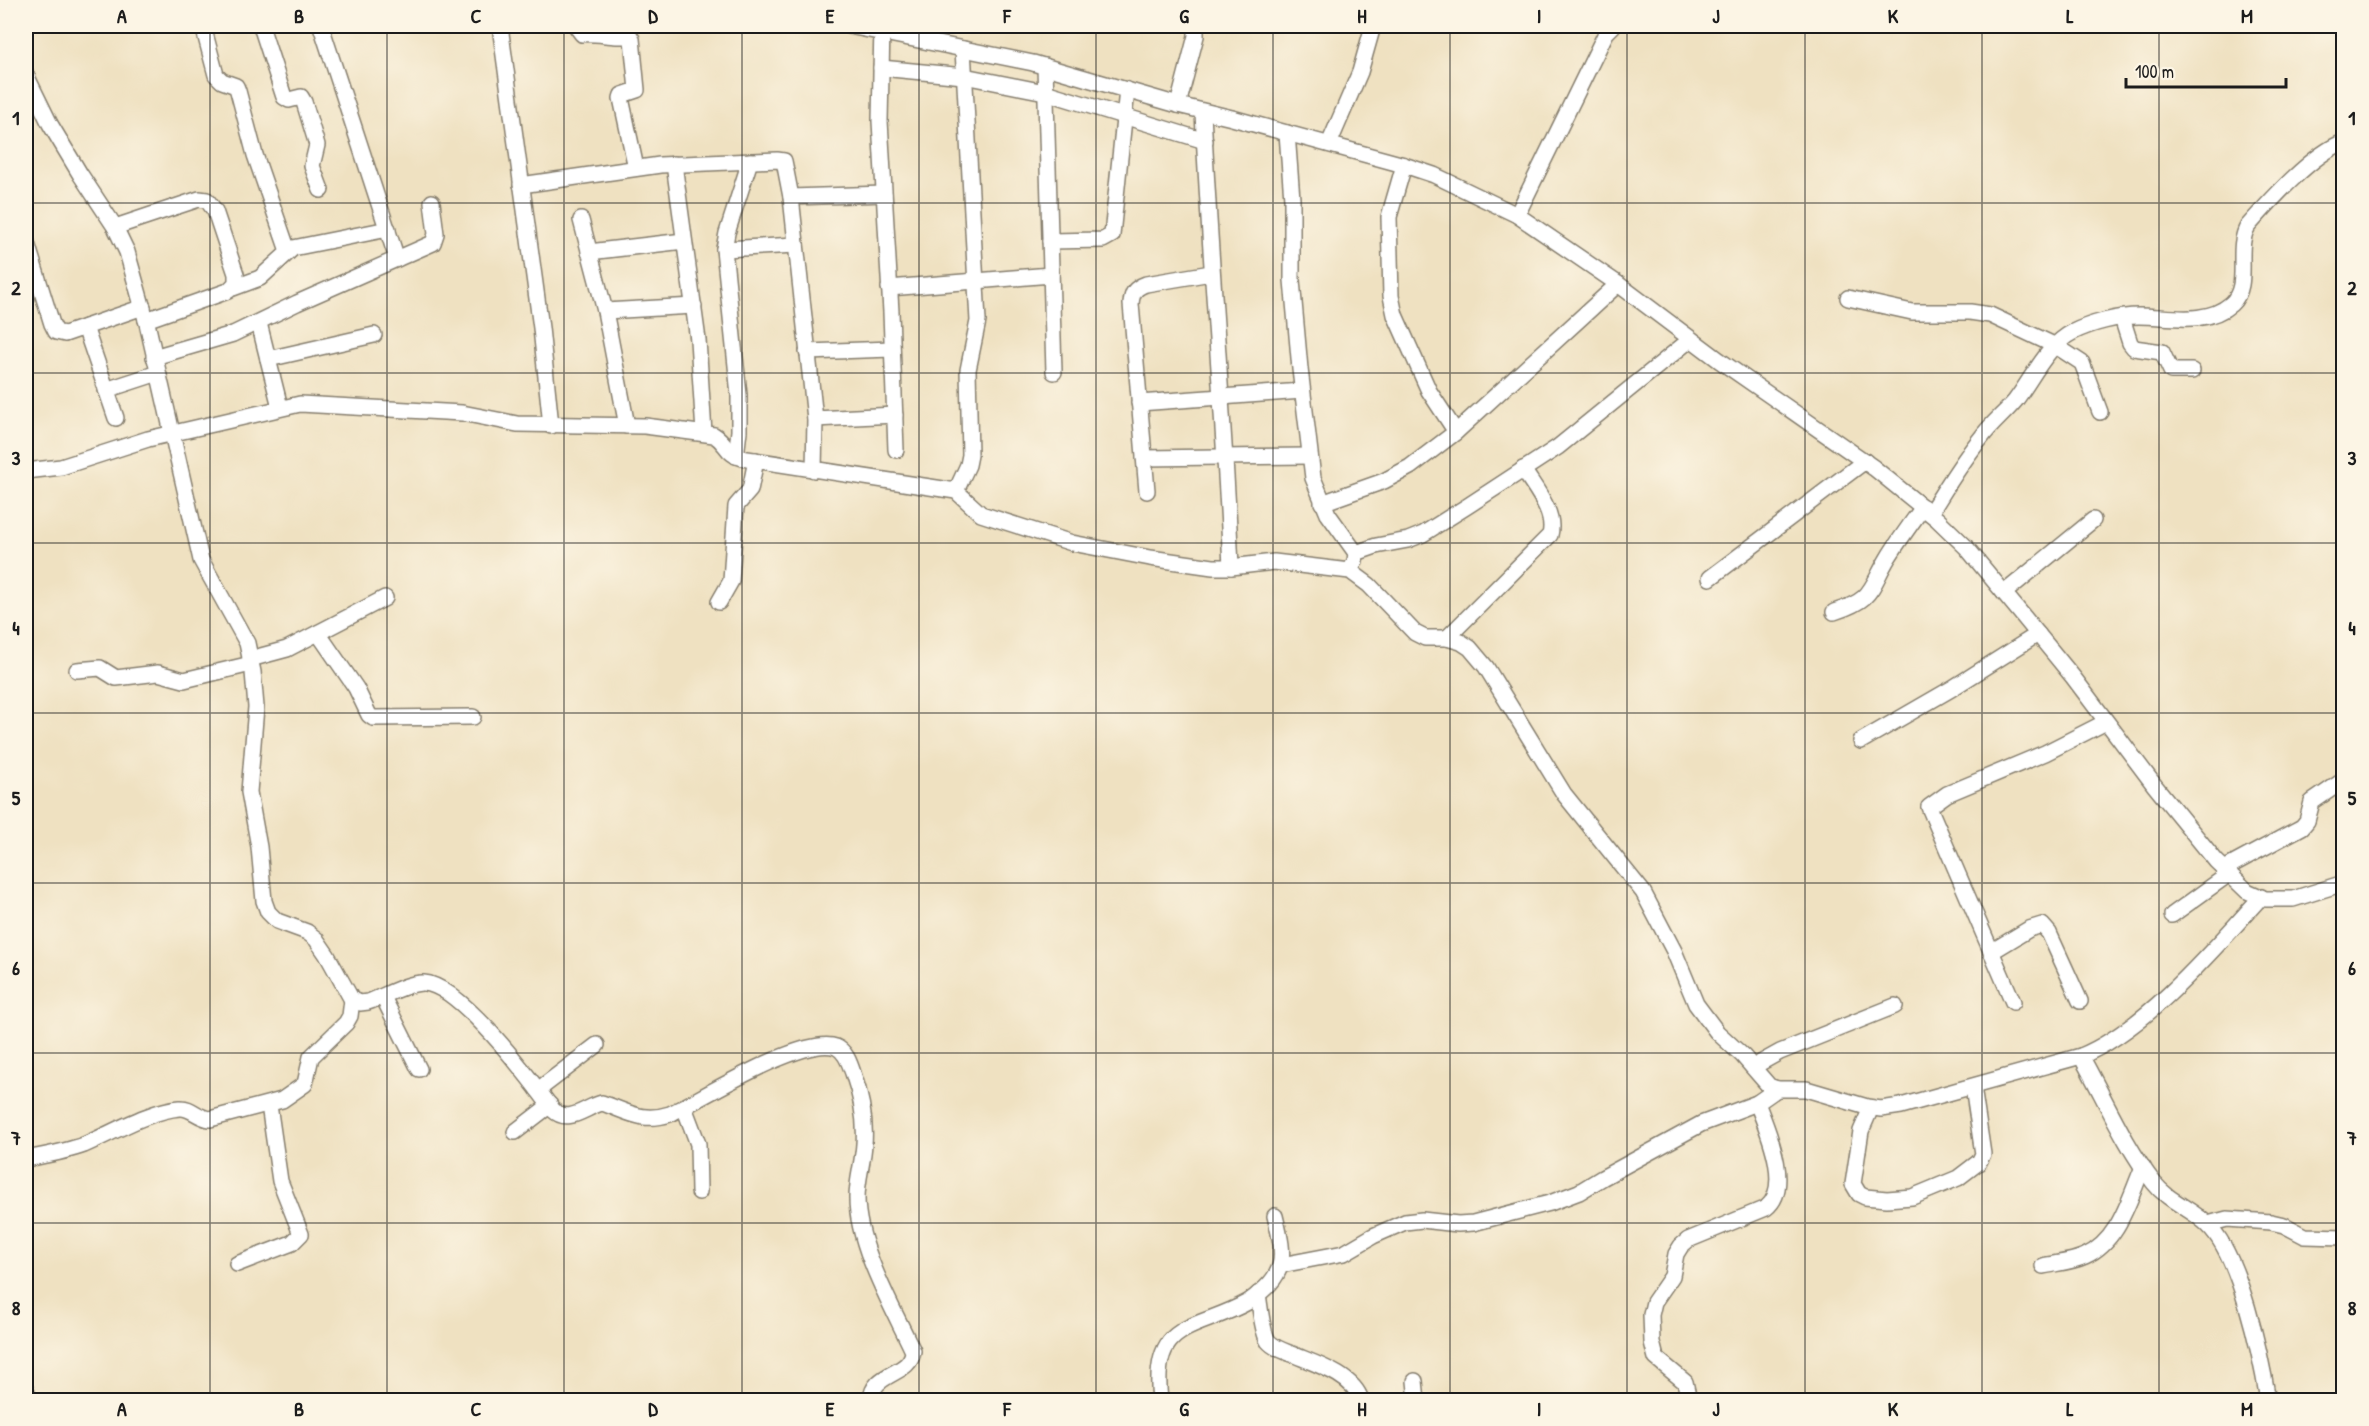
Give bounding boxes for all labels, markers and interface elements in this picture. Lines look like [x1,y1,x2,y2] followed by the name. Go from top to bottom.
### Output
[117,2,127,29] text: A
[294,2,304,29] text: B
[471,2,482,29] text: C
[648,2,658,29] text: D
[826,2,835,29] text: E
[1002,2,1012,29] text: F
[1179,2,1189,29] text: G
[1357,2,1367,29] text: H
[1537,2,1541,29] text: I
[1712,2,1720,29] text: J
[1888,2,1899,29] text: K
[2066,2,2074,29] text: L
[2241,2,2253,29] text: M
[2126,51,2286,89] scale bar
[2135,59,2174,84] text: 100 m
[12,104,20,131] text: 1
[2348,104,2356,131] text: 1
[11,274,21,301] text: 2
[2347,274,2357,301] text: 2
[12,444,21,471] text: 3
[2348,444,2357,471] text: 3
[12,614,20,641] text: 4
[2348,614,2356,641] text: 4
[12,784,21,811] text: 5
[2348,784,2357,811] text: 5
[12,954,20,981] text: 6
[2348,954,2356,981] text: 6
[10,1124,21,1151] text: 7
[2346,1124,2357,1151] text: 7
[12,1294,21,1321] text: 8
[2348,1294,2357,1321] text: 8
[117,1395,127,1422] text: A
[294,1395,304,1422] text: B
[471,1395,482,1422] text: C
[648,1395,658,1422] text: D
[826,1395,835,1422] text: E
[1002,1395,1012,1422] text: F
[1179,1395,1189,1422] text: G
[1357,1395,1367,1422] text: H
[1537,1395,1541,1422] text: I
[1712,1395,1720,1422] text: J
[1888,1395,1899,1422] text: K
[2066,1395,2074,1422] text: L
[2241,1395,2253,1422] text: M

